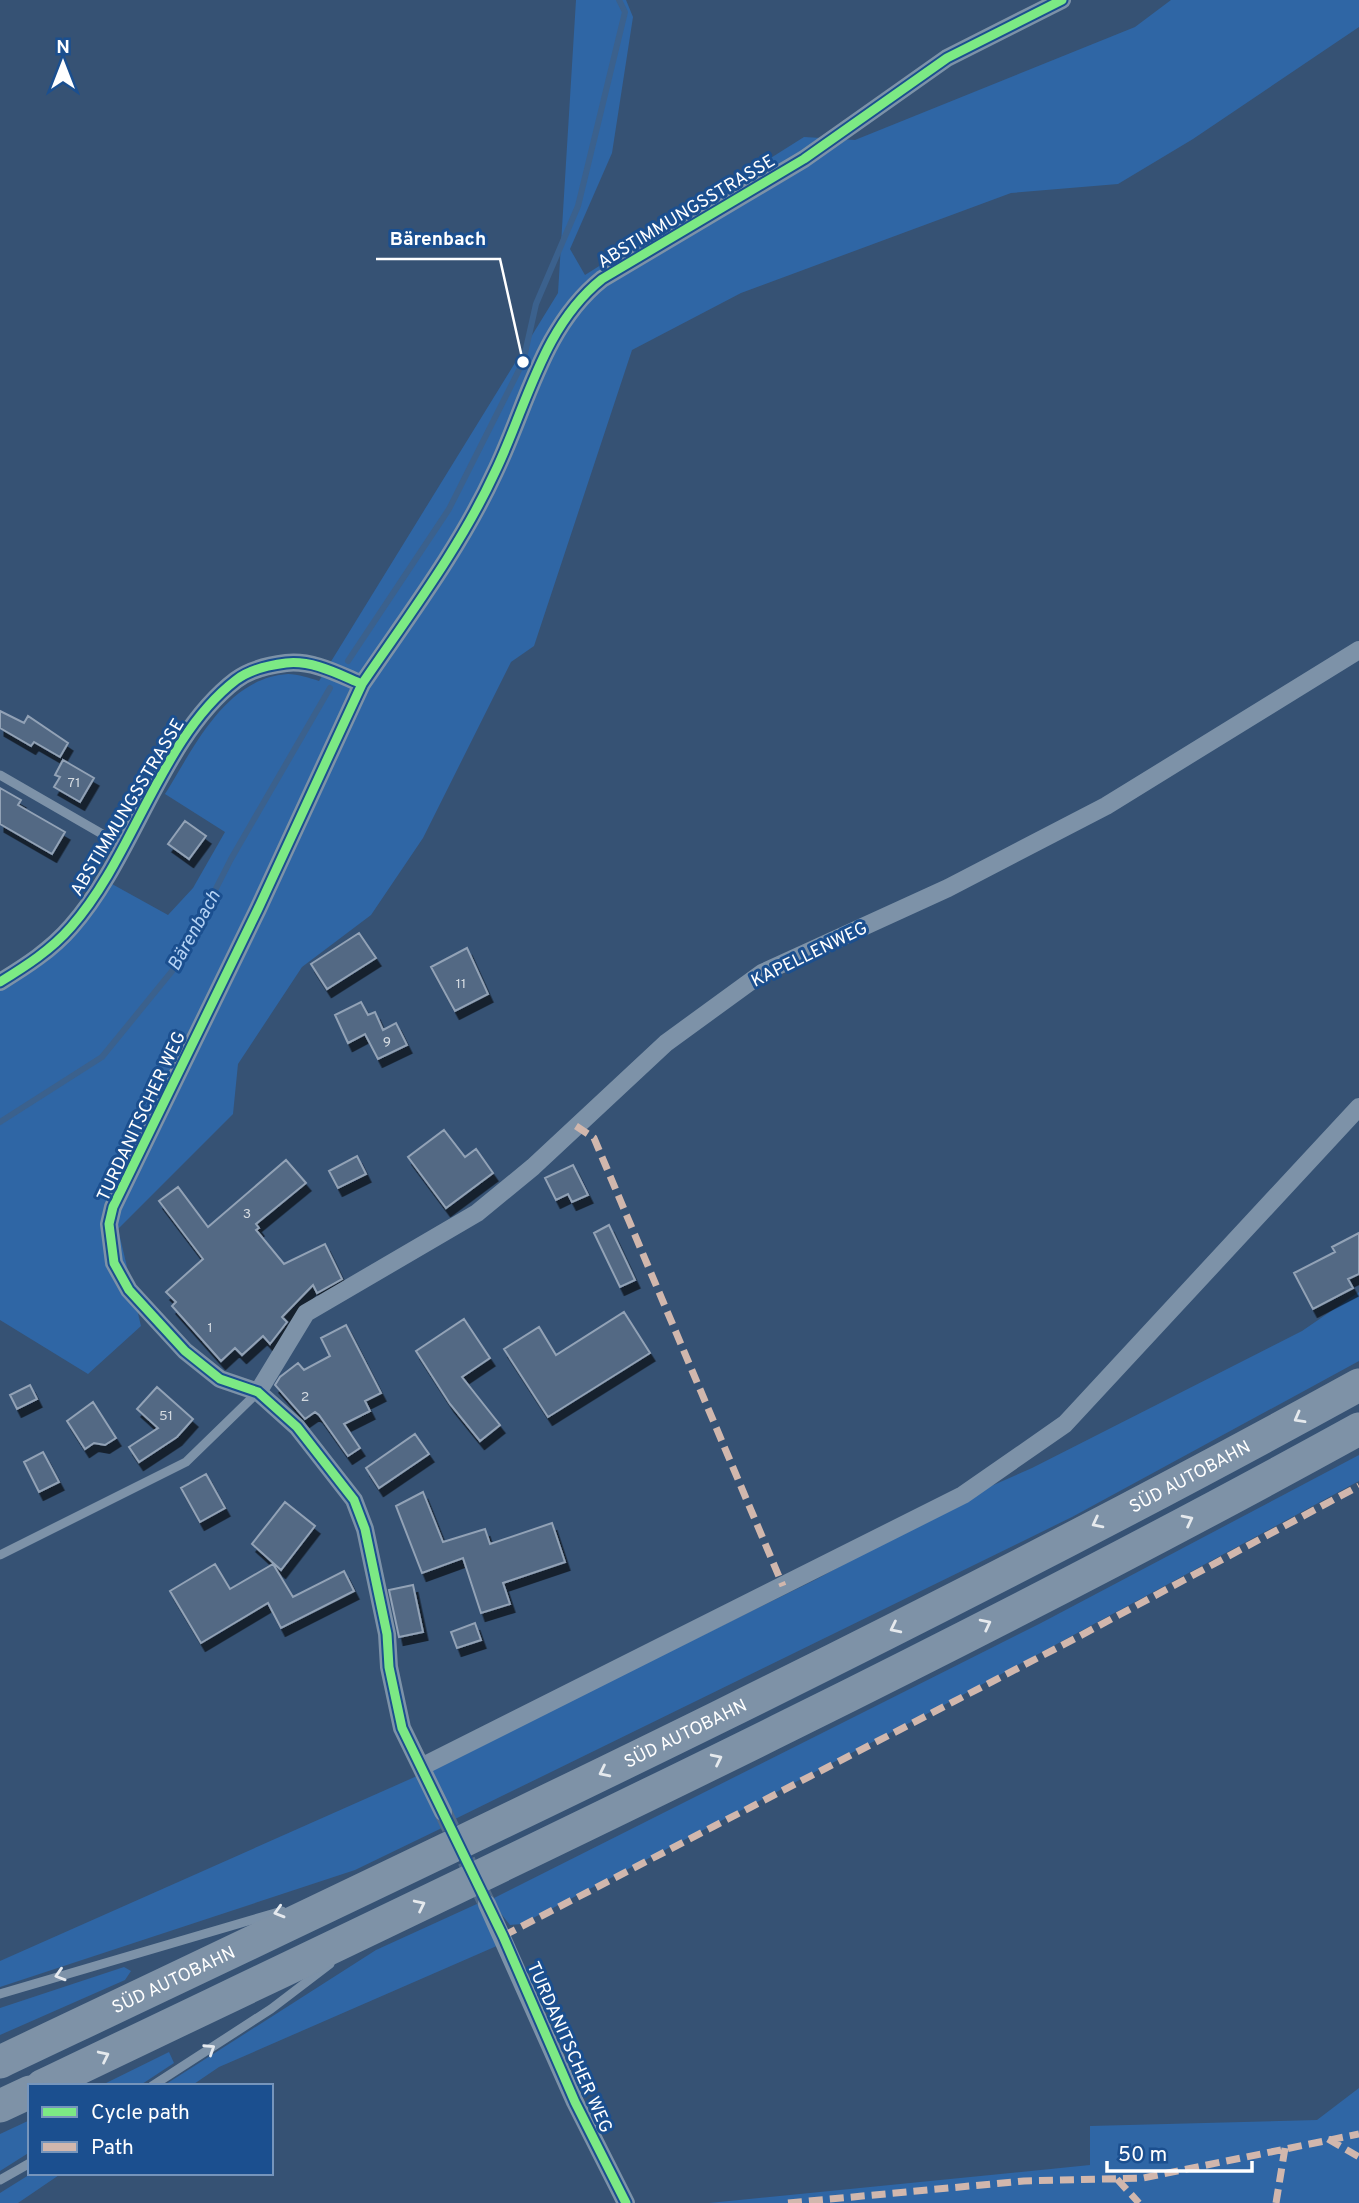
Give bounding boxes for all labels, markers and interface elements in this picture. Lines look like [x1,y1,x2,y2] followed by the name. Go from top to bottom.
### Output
[28,28,98,98] north arrow
[56,36,70,60] text: N
[594,150,780,274] street label: ABSTIMMUNGSSTRASSE
[376,219,500,259] callout: Bärenbach
[390,228,486,252] text: Bärenbach
[66,715,190,901] street label: ABSTIMMUNGSSTRASSE
[68,775,80,792] house number: 71
[163,886,227,975] water label: Bärenbach
[748,917,872,993] street label: KAPELLENWEG
[456,976,466,993] house number: 11
[93,1028,192,1205] street label: TURDANITSCHER WEG
[383,1034,391,1051] house number: 9
[243,1206,251,1223] house number: 3
[207,1320,213,1337] house number: 1
[301,1389,309,1406] house number: 2
[159,1408,173,1425] house number: 51
[1294,1410,1306,1423] one-way arrow
[1126,1436,1255,1519] street label: SÜD AUTOBAHN
[1181,1514,1194,1528] one-way arrow
[1092,1515,1105,1529] one-way arrow
[890,1619,902,1633] one-way arrow
[979,1619,991,1633] one-way arrow
[621,1695,751,1775] street label: SÜD AUTOBAHN
[710,1753,722,1767] one-way arrow
[599,1764,611,1778] one-way arrow
[413,1900,425,1914] one-way arrow
[273,1904,285,1919] one-way arrow
[109,1942,240,2020] street label: SÜD AUTOBAHN
[520,1958,617,2137] street label: TURDANITSCHER WEG
[55,1967,67,1982] one-way arrow
[202,2044,215,2057] one-way arrow
[97,2051,109,2065] one-way arrow
[28,2084,273,2175] legend
[91,2100,190,2127] text: Cycle path
[1107,2130,1252,2174] scale bar
[91,2135,134,2162] text: Path
[1118,2142,1167,2169] text: 50 m

